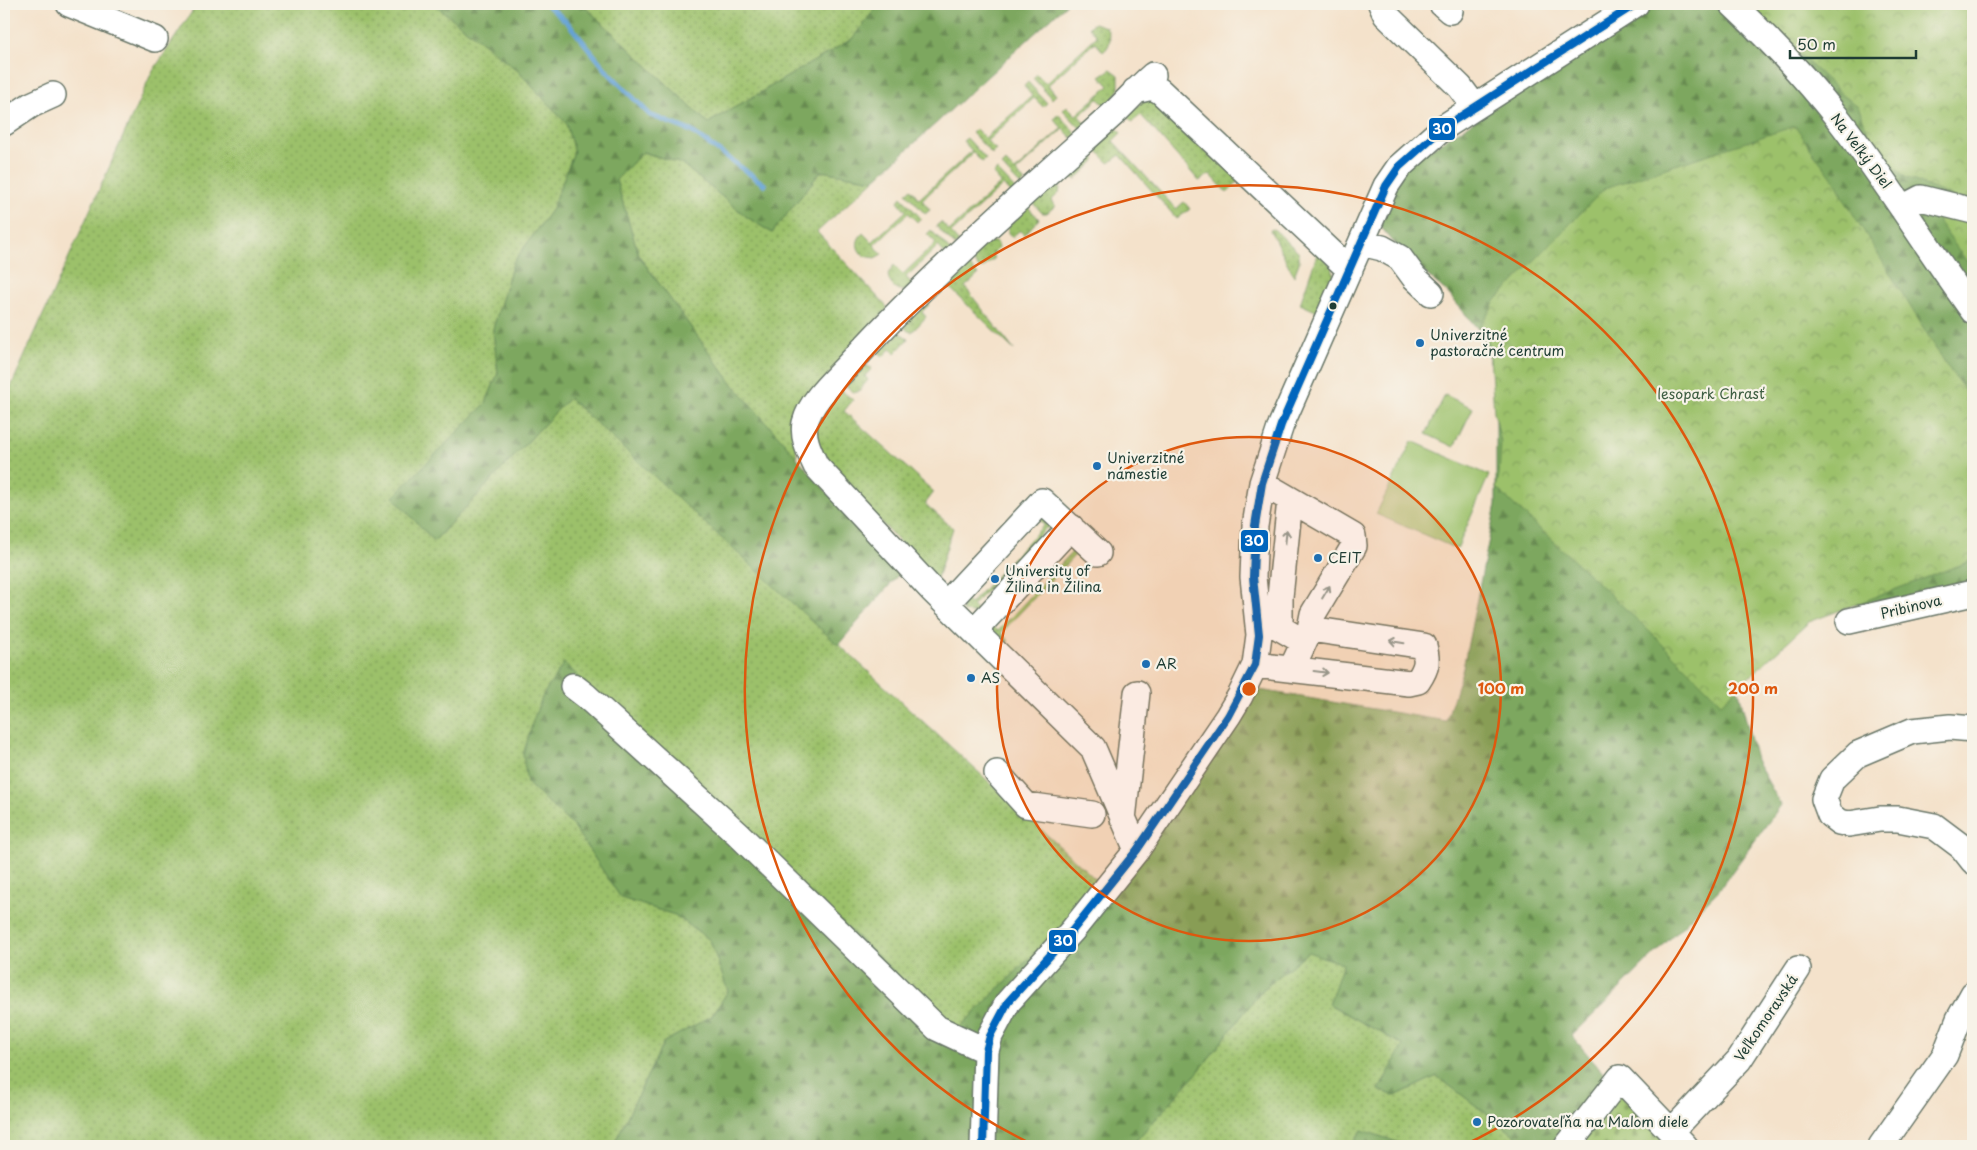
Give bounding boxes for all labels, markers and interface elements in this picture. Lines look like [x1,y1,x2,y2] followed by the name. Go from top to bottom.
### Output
[1790,28,1916,60] scale bar
[1797,32,1836,55] text: 50 m
[1826,109,1897,193] street label: Na Veľký Diel
[1428,117,1456,141] line badge: 30
[1432,118,1452,139] text: 30
[1328,301,1338,311] unlabelled marker
[1430,324,1564,361] place label: Univerzitné pastoračné centrum
[1414,337,1426,349] marker: Univerzitné pastoračné centrum
[1657,383,1765,404] park label: lesopark Chrasť
[1107,447,1185,484] place label: Univerzitné námestie
[1091,460,1103,472] marker: Univerzitné námestie
[1240,529,1269,553] line badge: 30
[1244,530,1264,551] text: 30
[1281,530,1291,546] one-way arrow
[1328,547,1362,568] place label: CEIT
[1312,552,1324,564] marker: CEIT
[1005,560,1102,597] place label: University of Žilina in Žilina
[989,573,1001,585] marker: University of Žilina in Žilina
[1322,586,1332,600] one-way arrow
[1878,589,1944,624] street label: Pribinova
[1390,637,1406,647] one-way arrow
[1156,653,1177,674] place label: AR
[1140,658,1152,670] marker: AR
[981,667,1000,688] place label: AS
[1312,667,1328,677] one-way arrow
[965,672,977,684] marker: AS
[1478,676,1524,699] text: 100 m
[1728,676,1778,699] text: 200 m
[1240,680,1258,698] centre of rings
[1048,929,1077,953] line badge: 30
[1053,930,1073,951] text: 30
[1729,970,1803,1065] street label: Veľkomoravská
[1487,1111,1689,1132] place label: Pozorovateľňa na Malom diele
[1471,1116,1483,1128] marker: Pozorovateľňa na Malom diele

